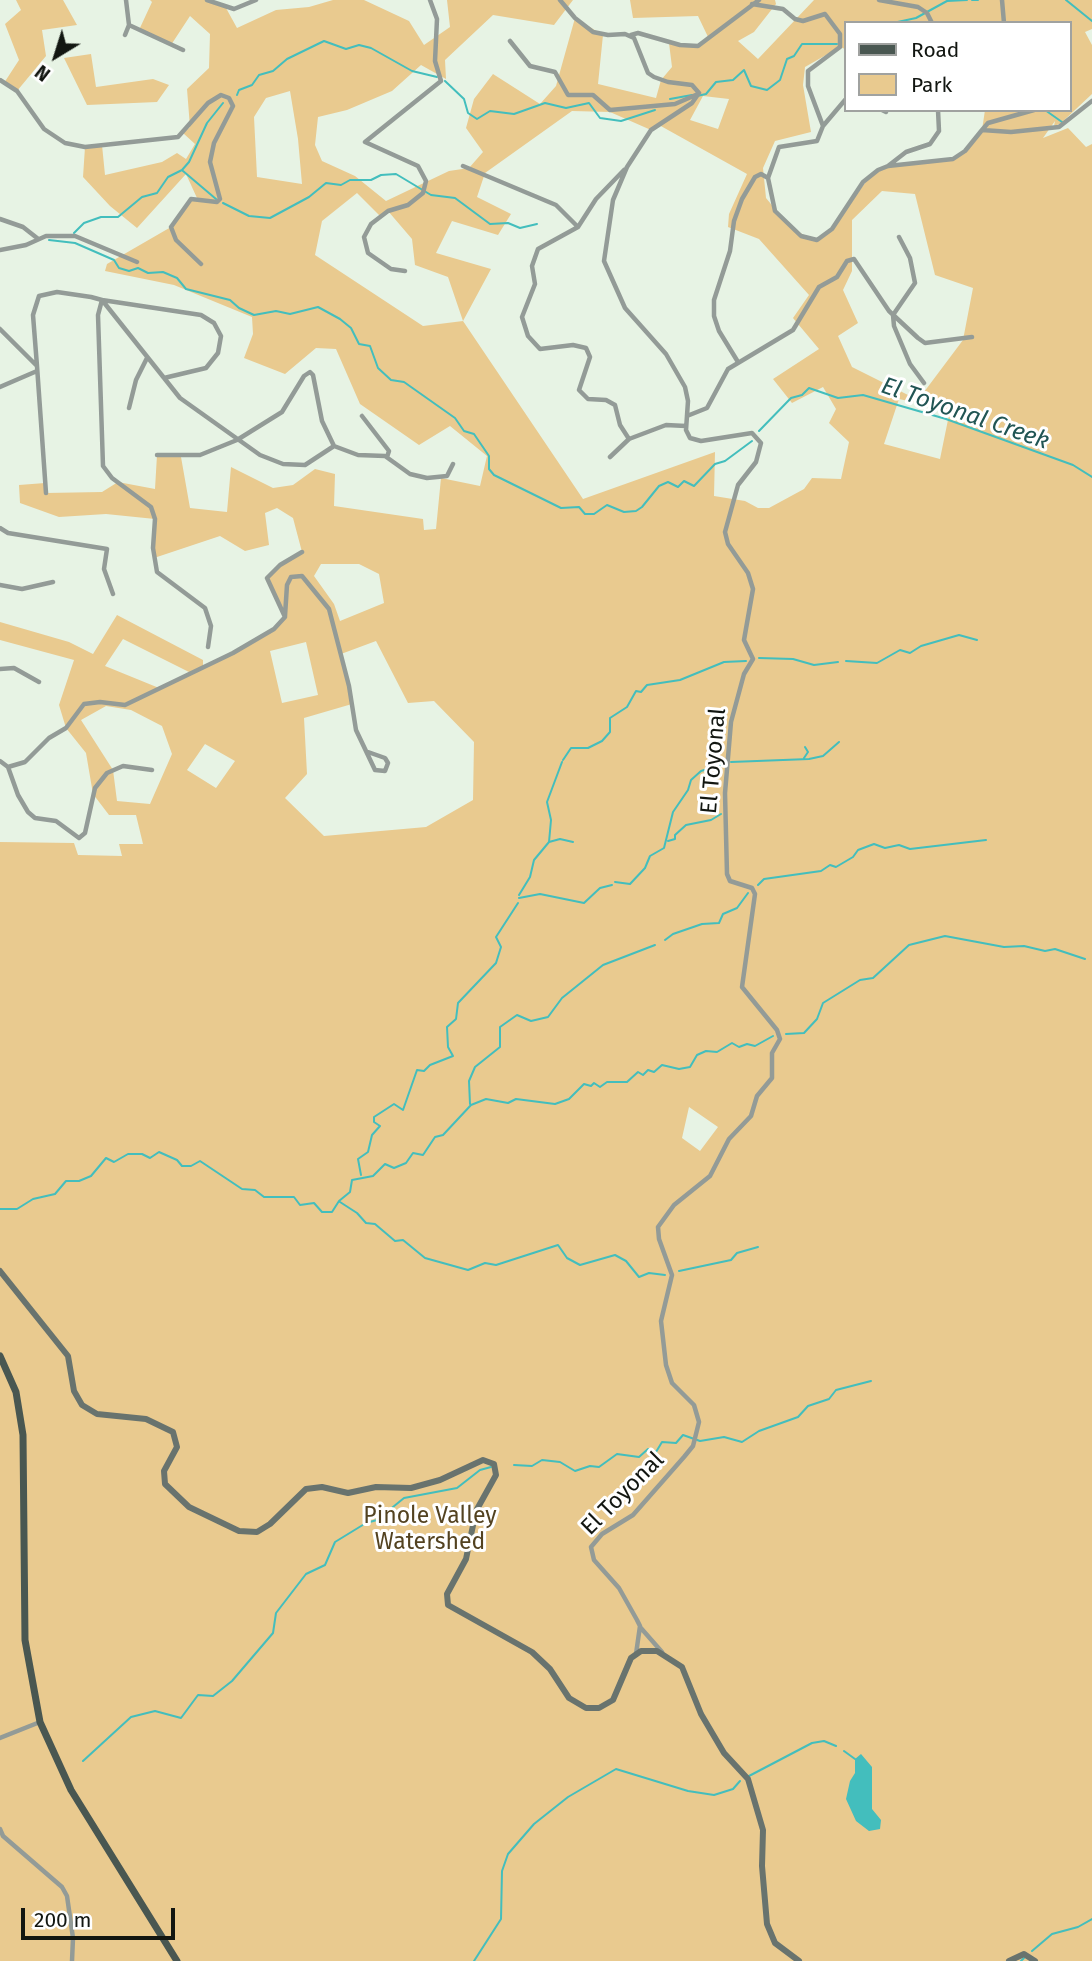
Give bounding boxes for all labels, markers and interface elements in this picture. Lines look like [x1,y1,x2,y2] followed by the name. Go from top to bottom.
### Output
[21,21,91,91] north arrow
[844,21,1071,112] legend
[911,37,959,63] text: Road
[31,60,55,86] text: N
[911,72,952,98] text: Park
[877,372,1053,456] water label: El Toyonal Creek
[696,707,732,815] street label: El Toyonal
[576,1447,670,1541] street label: El Toyonal
[363,1503,497,1557] park label: Pinole Valley Watershed
[24,1895,178,1939] scale bar
[34,1907,91,1933] text: 200 m

